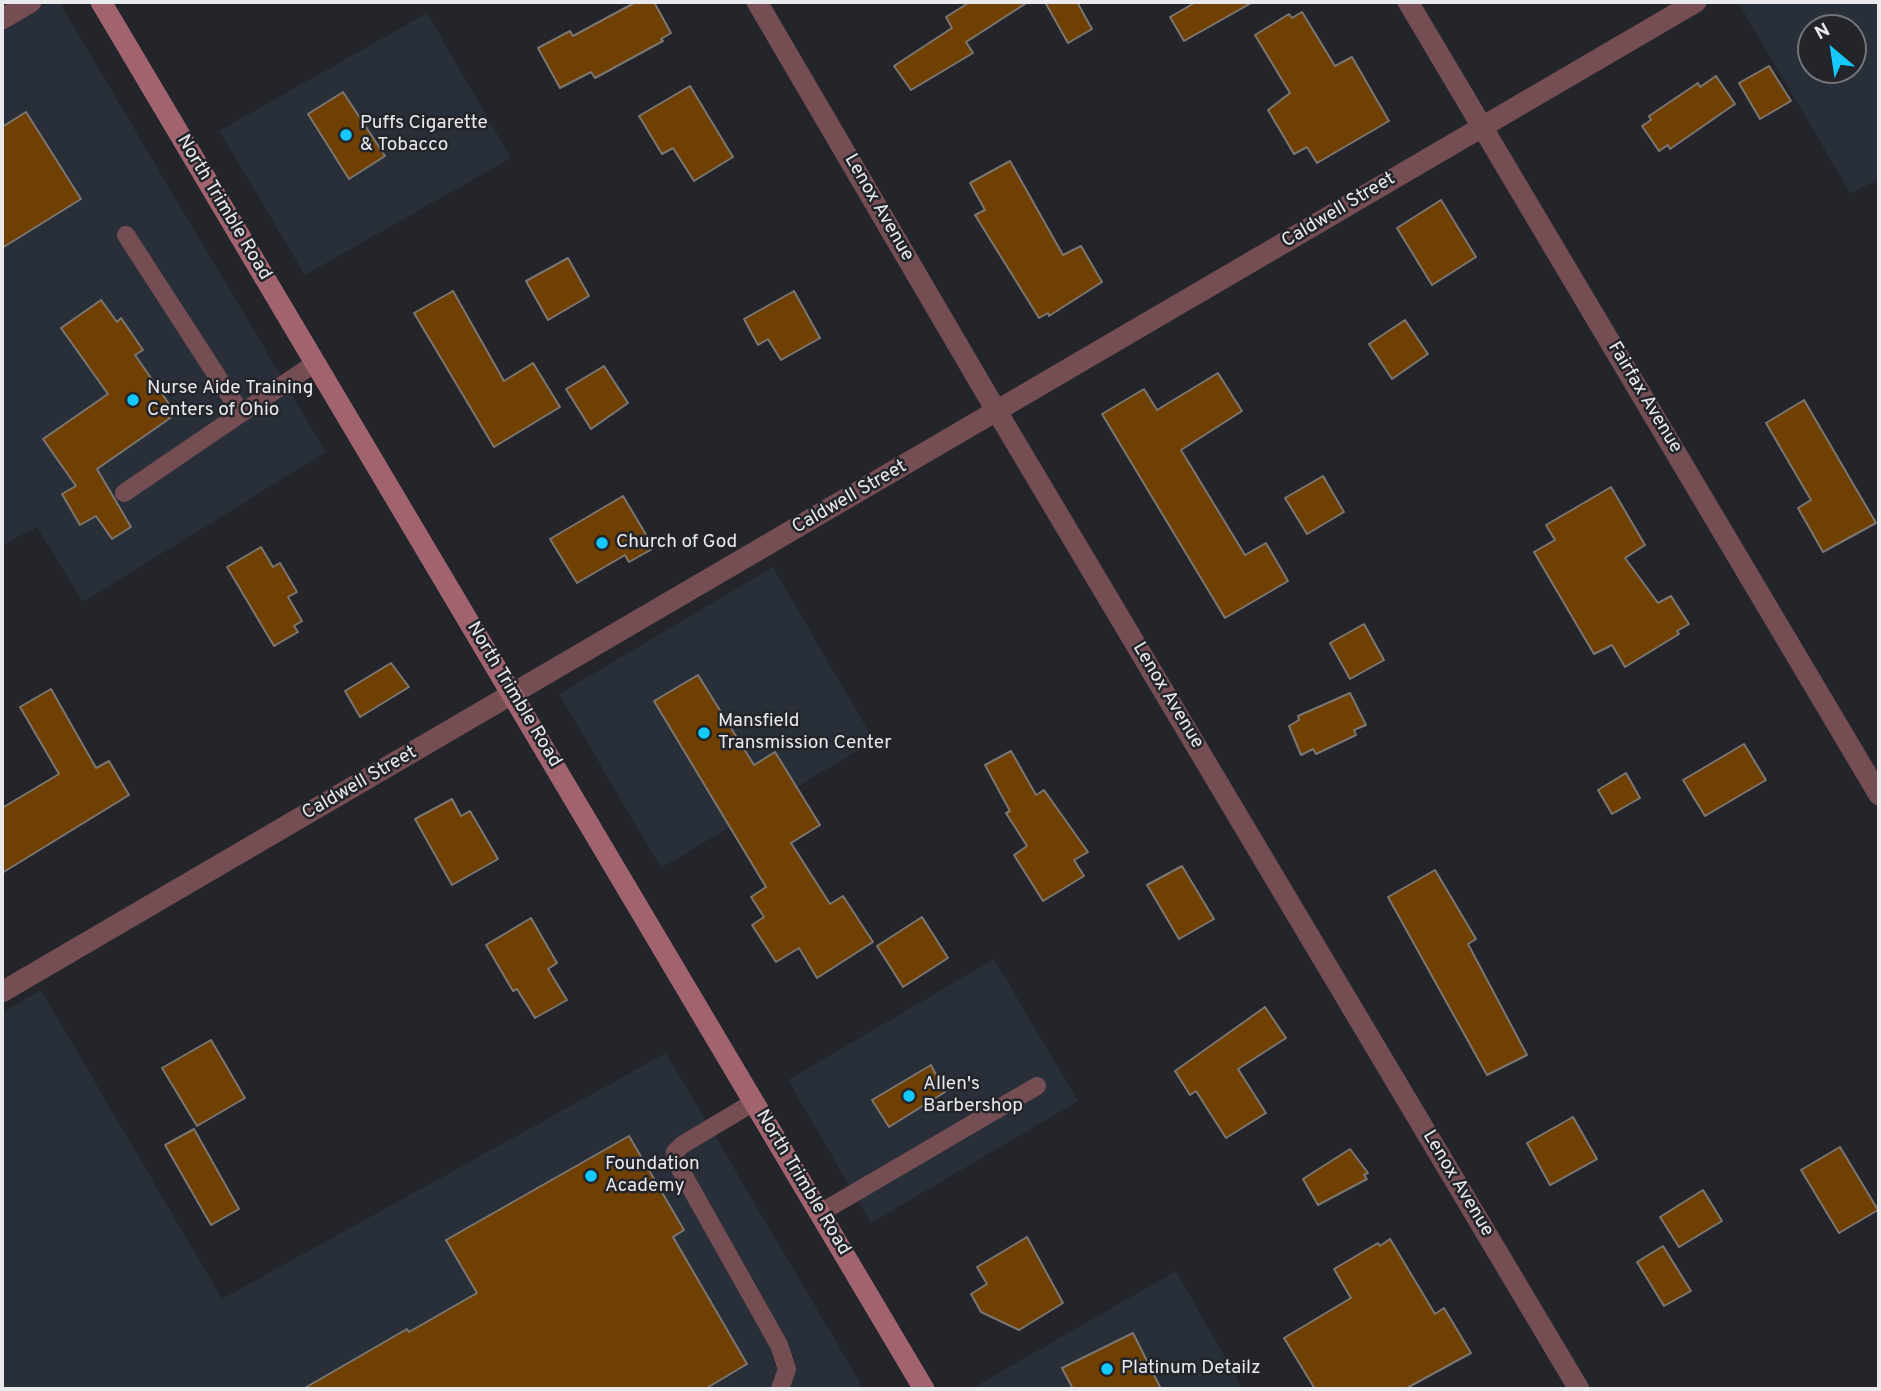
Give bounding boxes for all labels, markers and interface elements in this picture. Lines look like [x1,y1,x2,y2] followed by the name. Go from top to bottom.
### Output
[1797,14,1867,84] north arrow
[1811,19,1835,46] text: N
[360,113,488,157] place label: Puffs Cigarette & Tobacco
[338,127,354,143] marker: Puffs Cigarette & Tobacco
[171,131,275,285] street label: North Trimble Road
[838,150,918,266] street label: Lenox Avenue
[1278,168,1400,254] street label: Caldwell Street
[1602,338,1686,458] street label: Fairfax Avenue
[147,378,313,422] place label: Nurse Aide Training Centers of Ohio
[125,392,141,408] marker: Nurse Aide Training Centers of Ohio
[789,456,911,540] street label: Caldwell Street
[616,532,737,554] place label: Church of God
[594,535,610,551] marker: Church of God
[461,618,565,772] street label: North Trimble Road
[1126,639,1208,753] street label: Lenox Avenue
[718,711,892,755] place label: Mansfield Transmission Center
[696,725,712,741] marker: Mansfield Transmission Center
[299,742,421,826] street label: Caldwell Street
[923,1074,1023,1118] place label: Allen's Barbershop
[901,1088,917,1104] marker: Allen's Barbershop
[750,1106,854,1260] street label: North Trimble Road
[1416,1127,1498,1241] street label: Lenox Avenue
[605,1154,700,1198] place label: Foundation Academy
[583,1168,599,1184] marker: Foundation Academy
[1121,1358,1261,1380] place label: Platinum Detailz
[1099,1361,1115,1377] marker: Platinum Detailz

